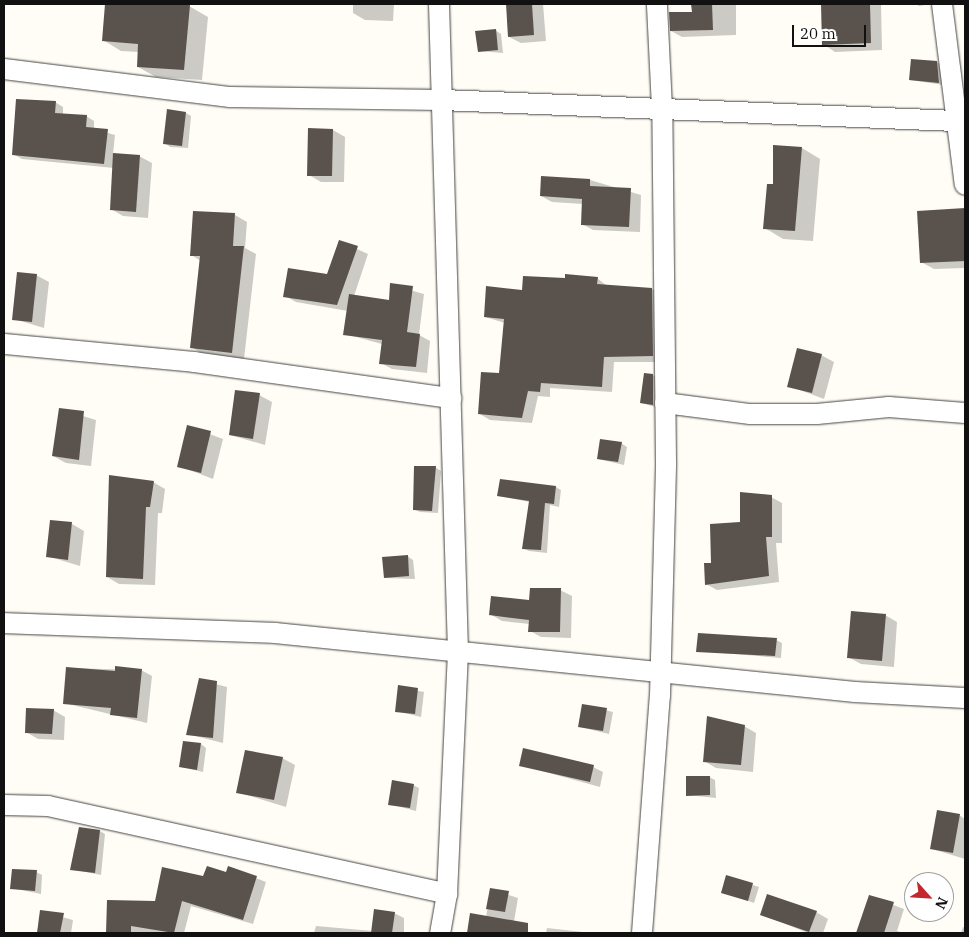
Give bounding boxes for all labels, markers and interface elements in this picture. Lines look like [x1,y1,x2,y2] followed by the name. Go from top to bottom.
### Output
[794,15,868,47] scale bar
[800,24,836,43] text: 20 m
[904,872,954,922] north arrow
[931,894,952,912] text: N

